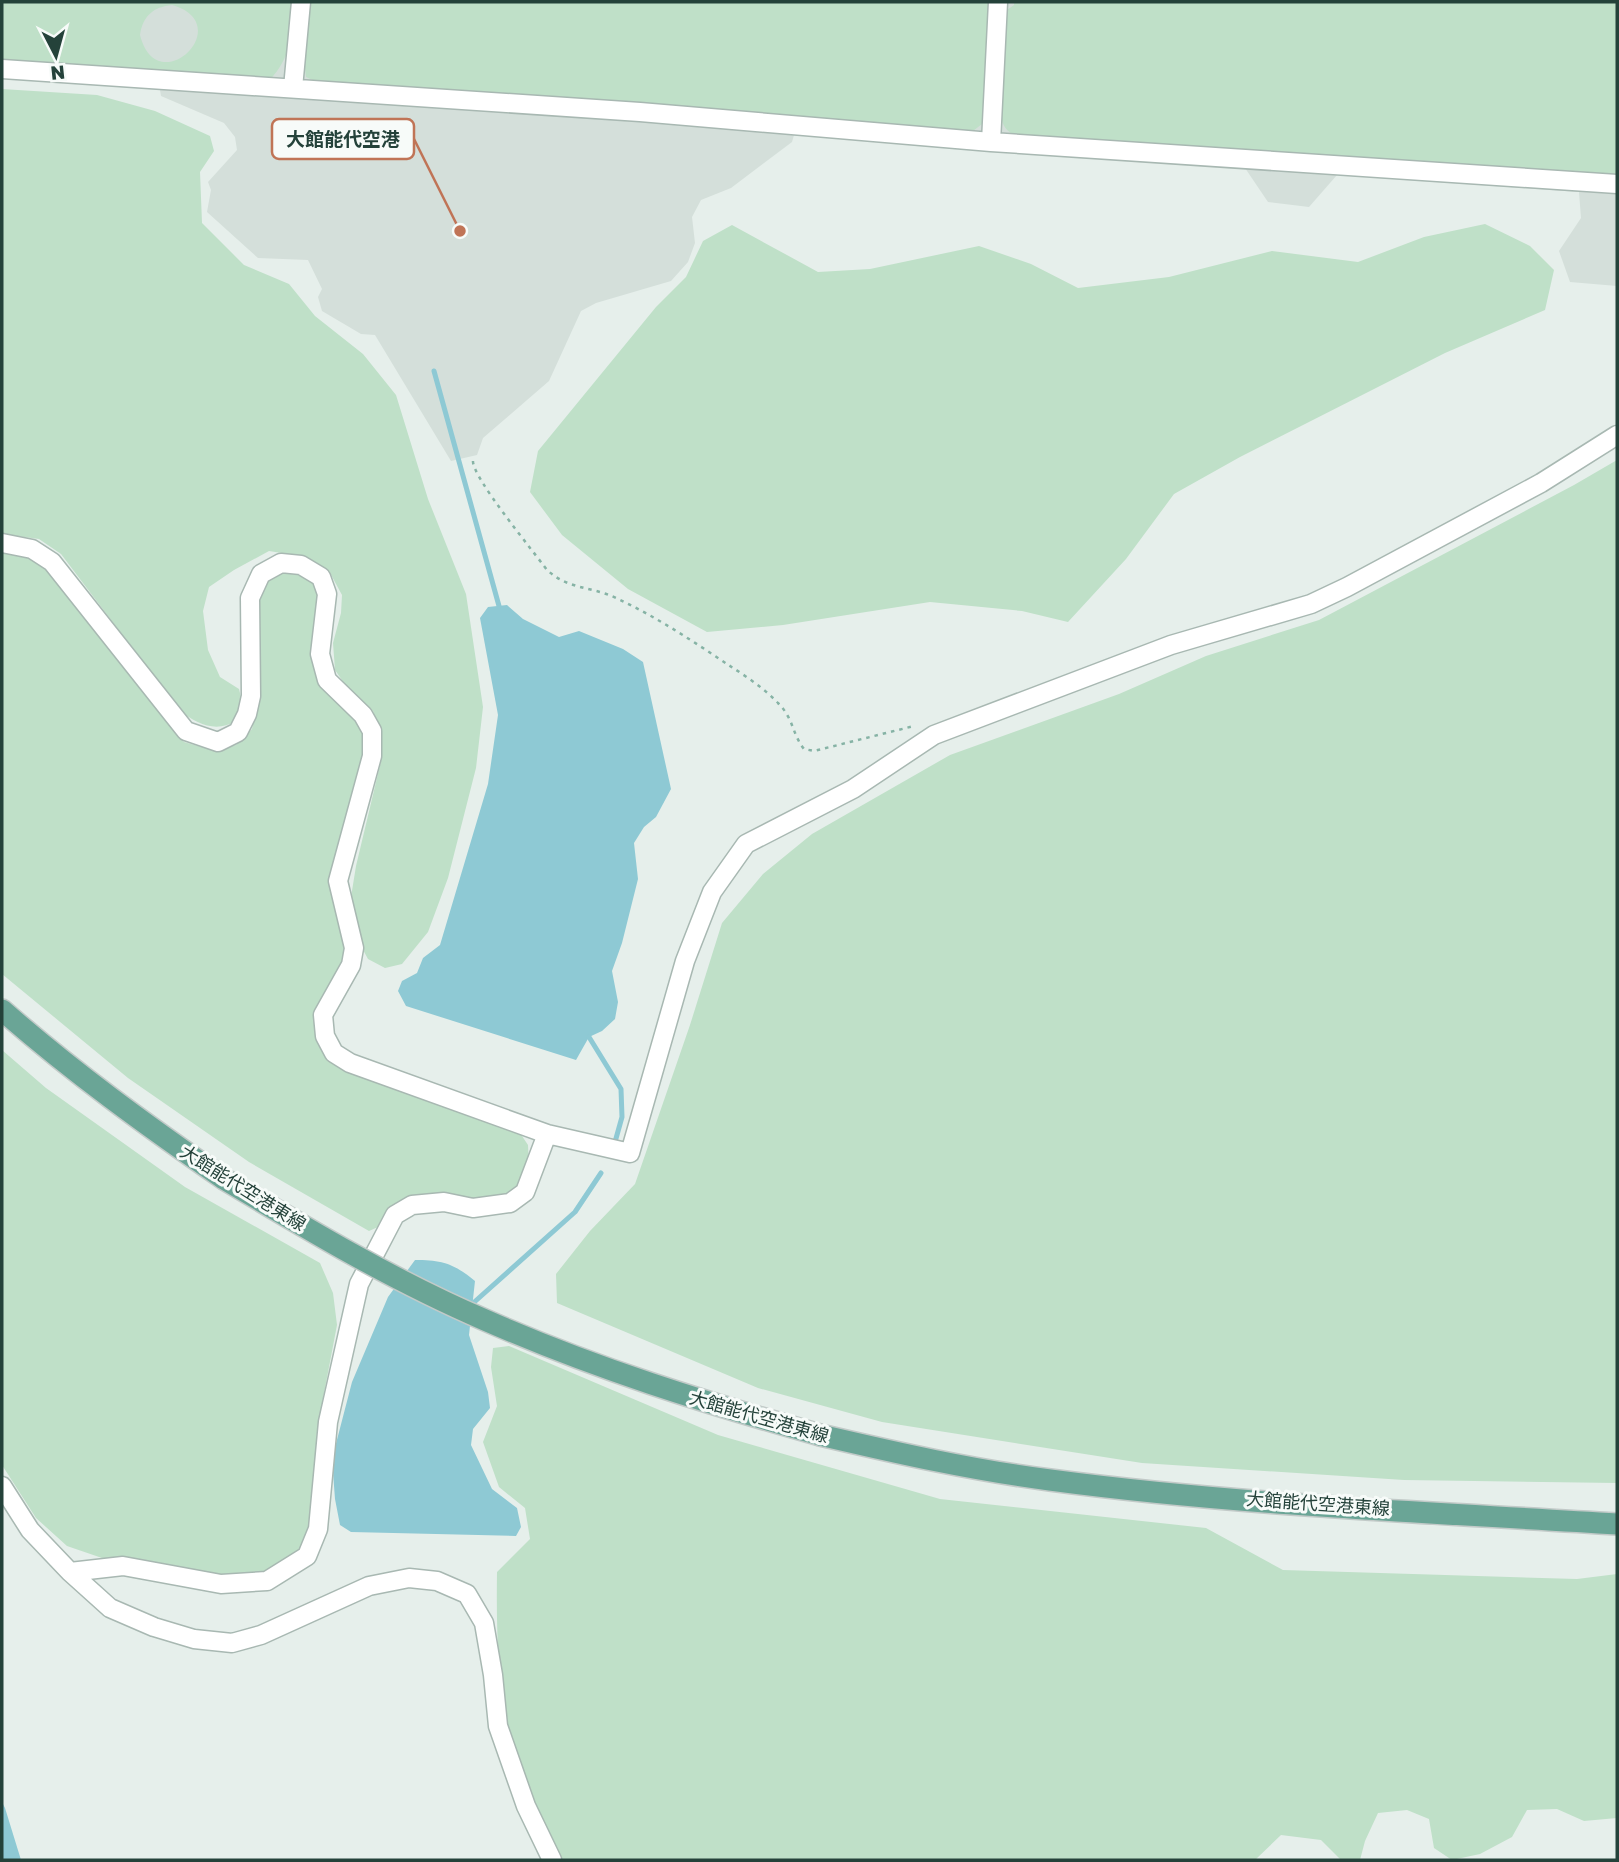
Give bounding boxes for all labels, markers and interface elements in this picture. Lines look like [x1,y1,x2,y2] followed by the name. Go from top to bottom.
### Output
[21,21,91,91] north arrow
[49,61,66,86] text: N
[272,119,414,159] callout: 大館能代空港
[286,127,400,150] text: 大館能代空港
[177,1140,310,1235] street label: 大館能代空港東線
[687,1386,832,1446] street label: 大館能代空港東線
[1245,1487,1391,1519] street label: 大館能代空港東線

